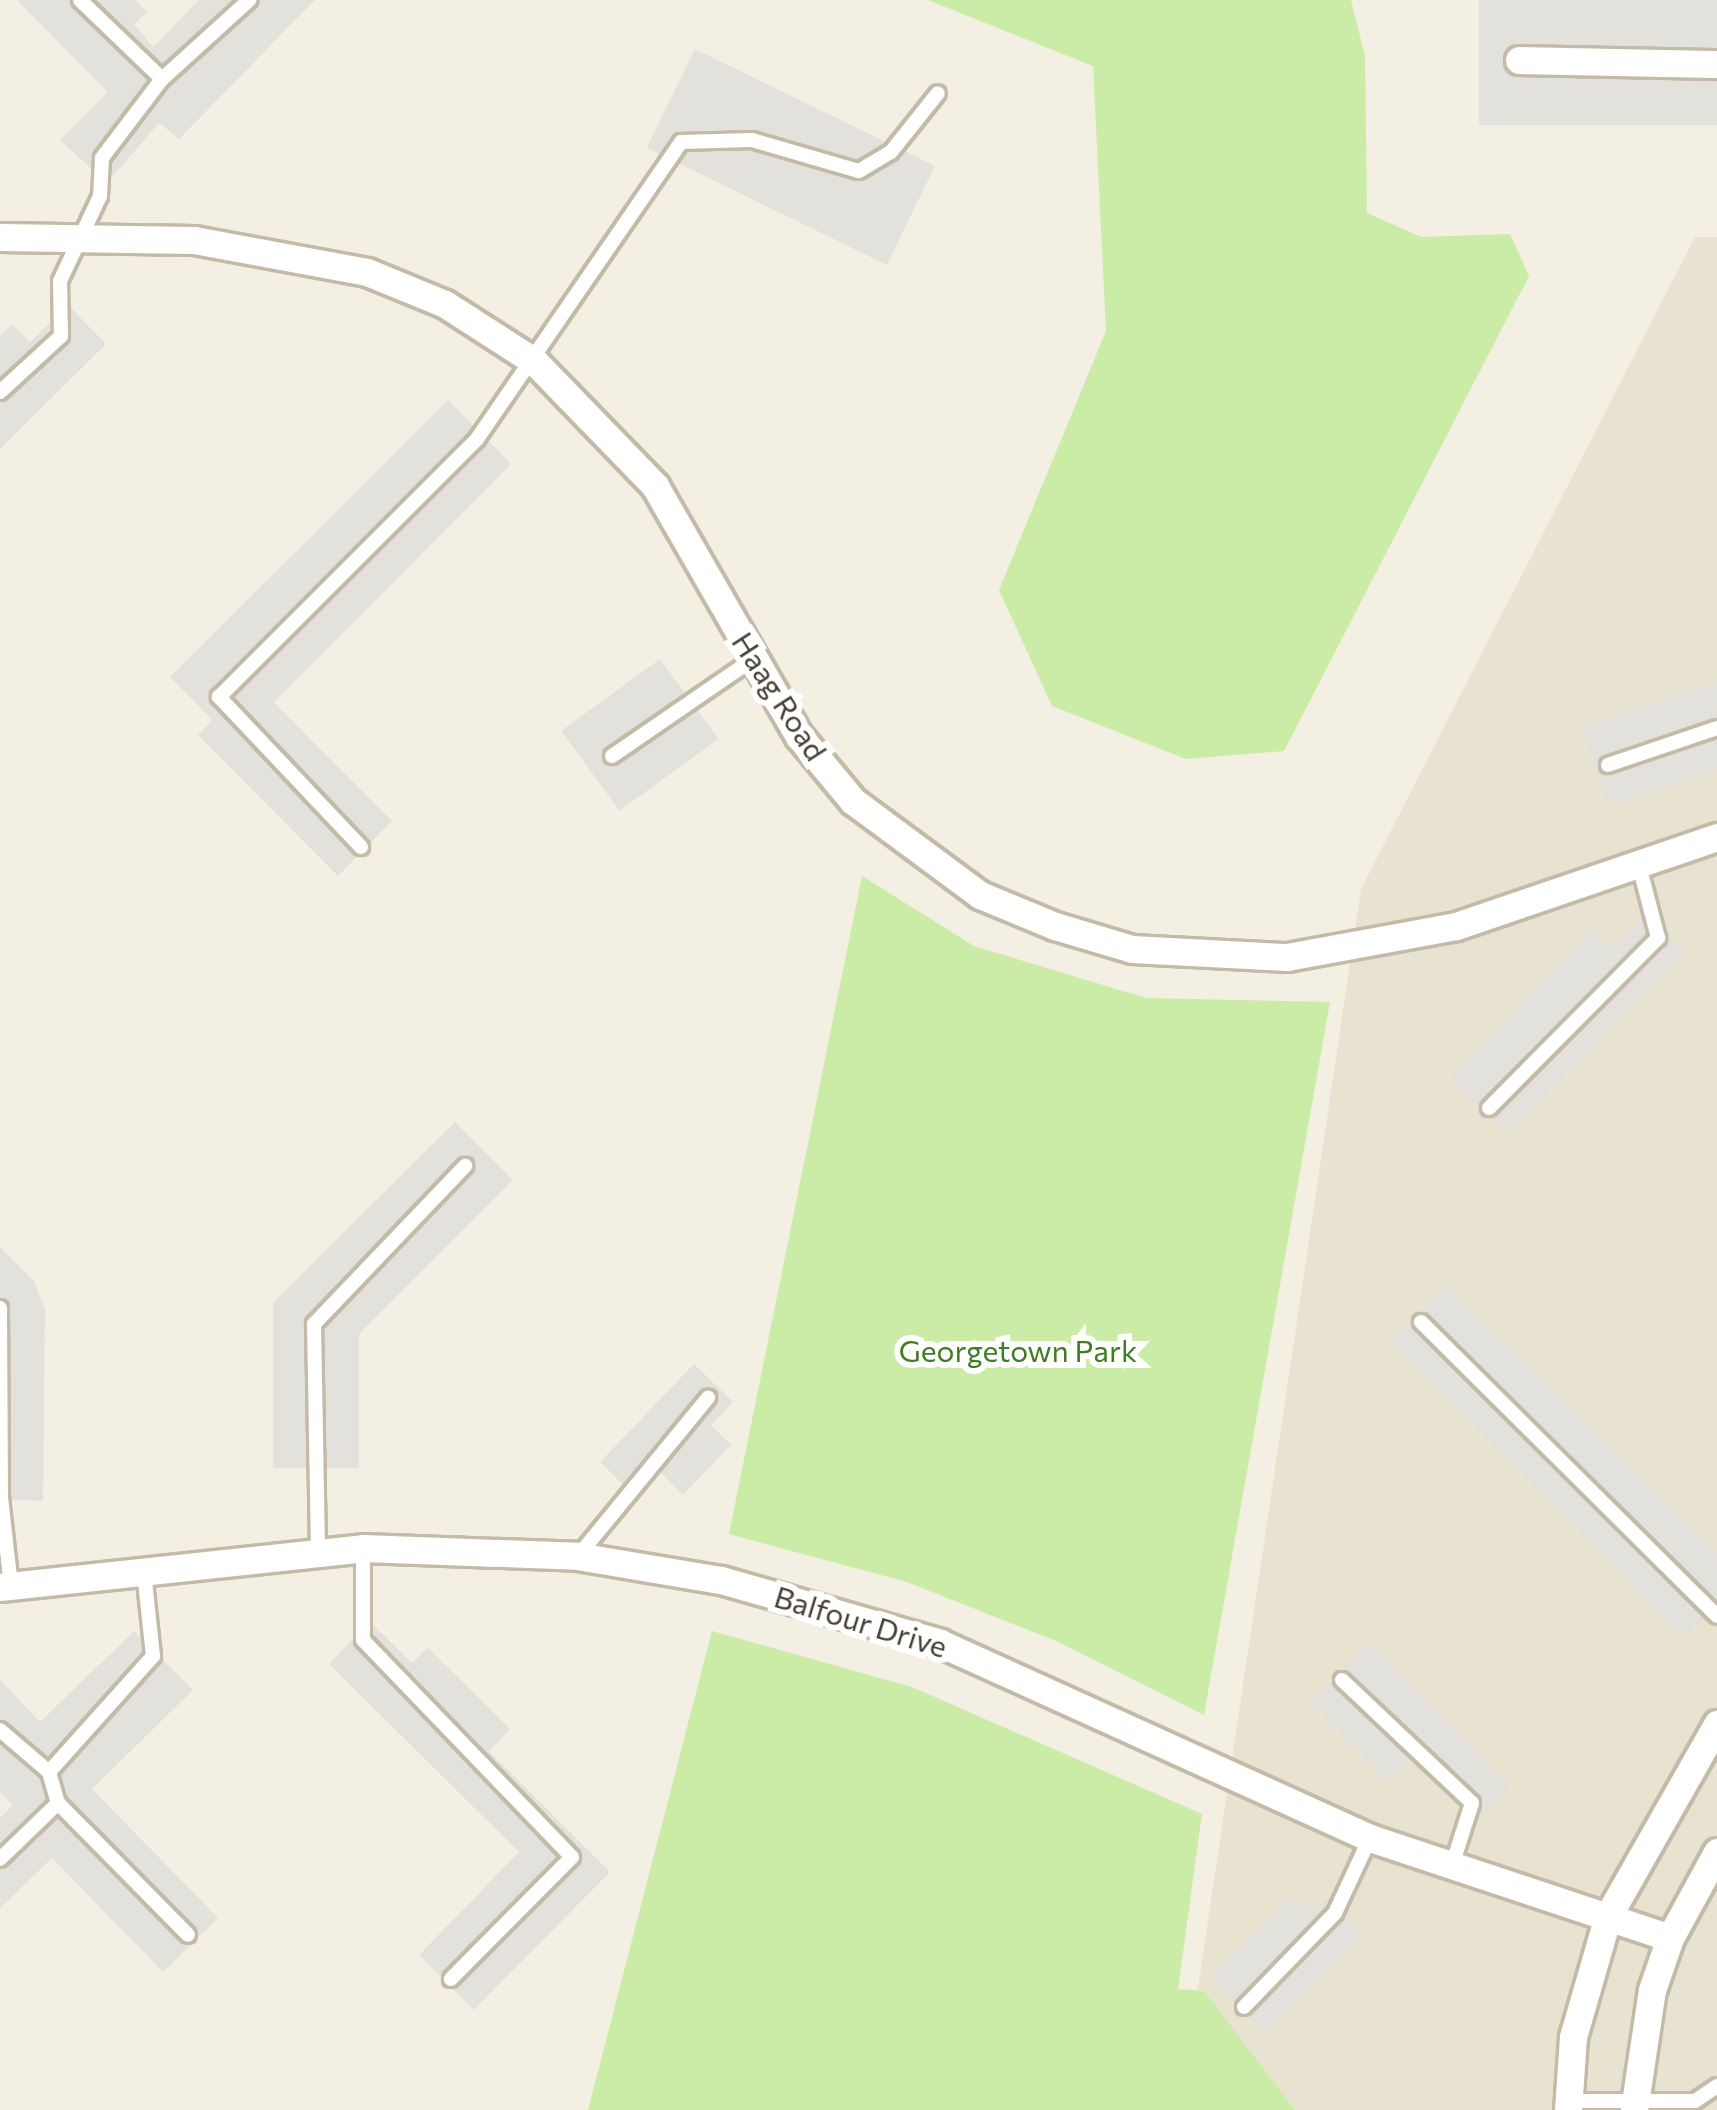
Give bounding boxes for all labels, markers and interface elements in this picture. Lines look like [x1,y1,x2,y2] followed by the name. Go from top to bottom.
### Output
[725,625,835,767] street label: Haag Road
[899,1332,1137,1368] park label: Georgetown Park
[770,1578,952,1664] street label: Balfour Drive

